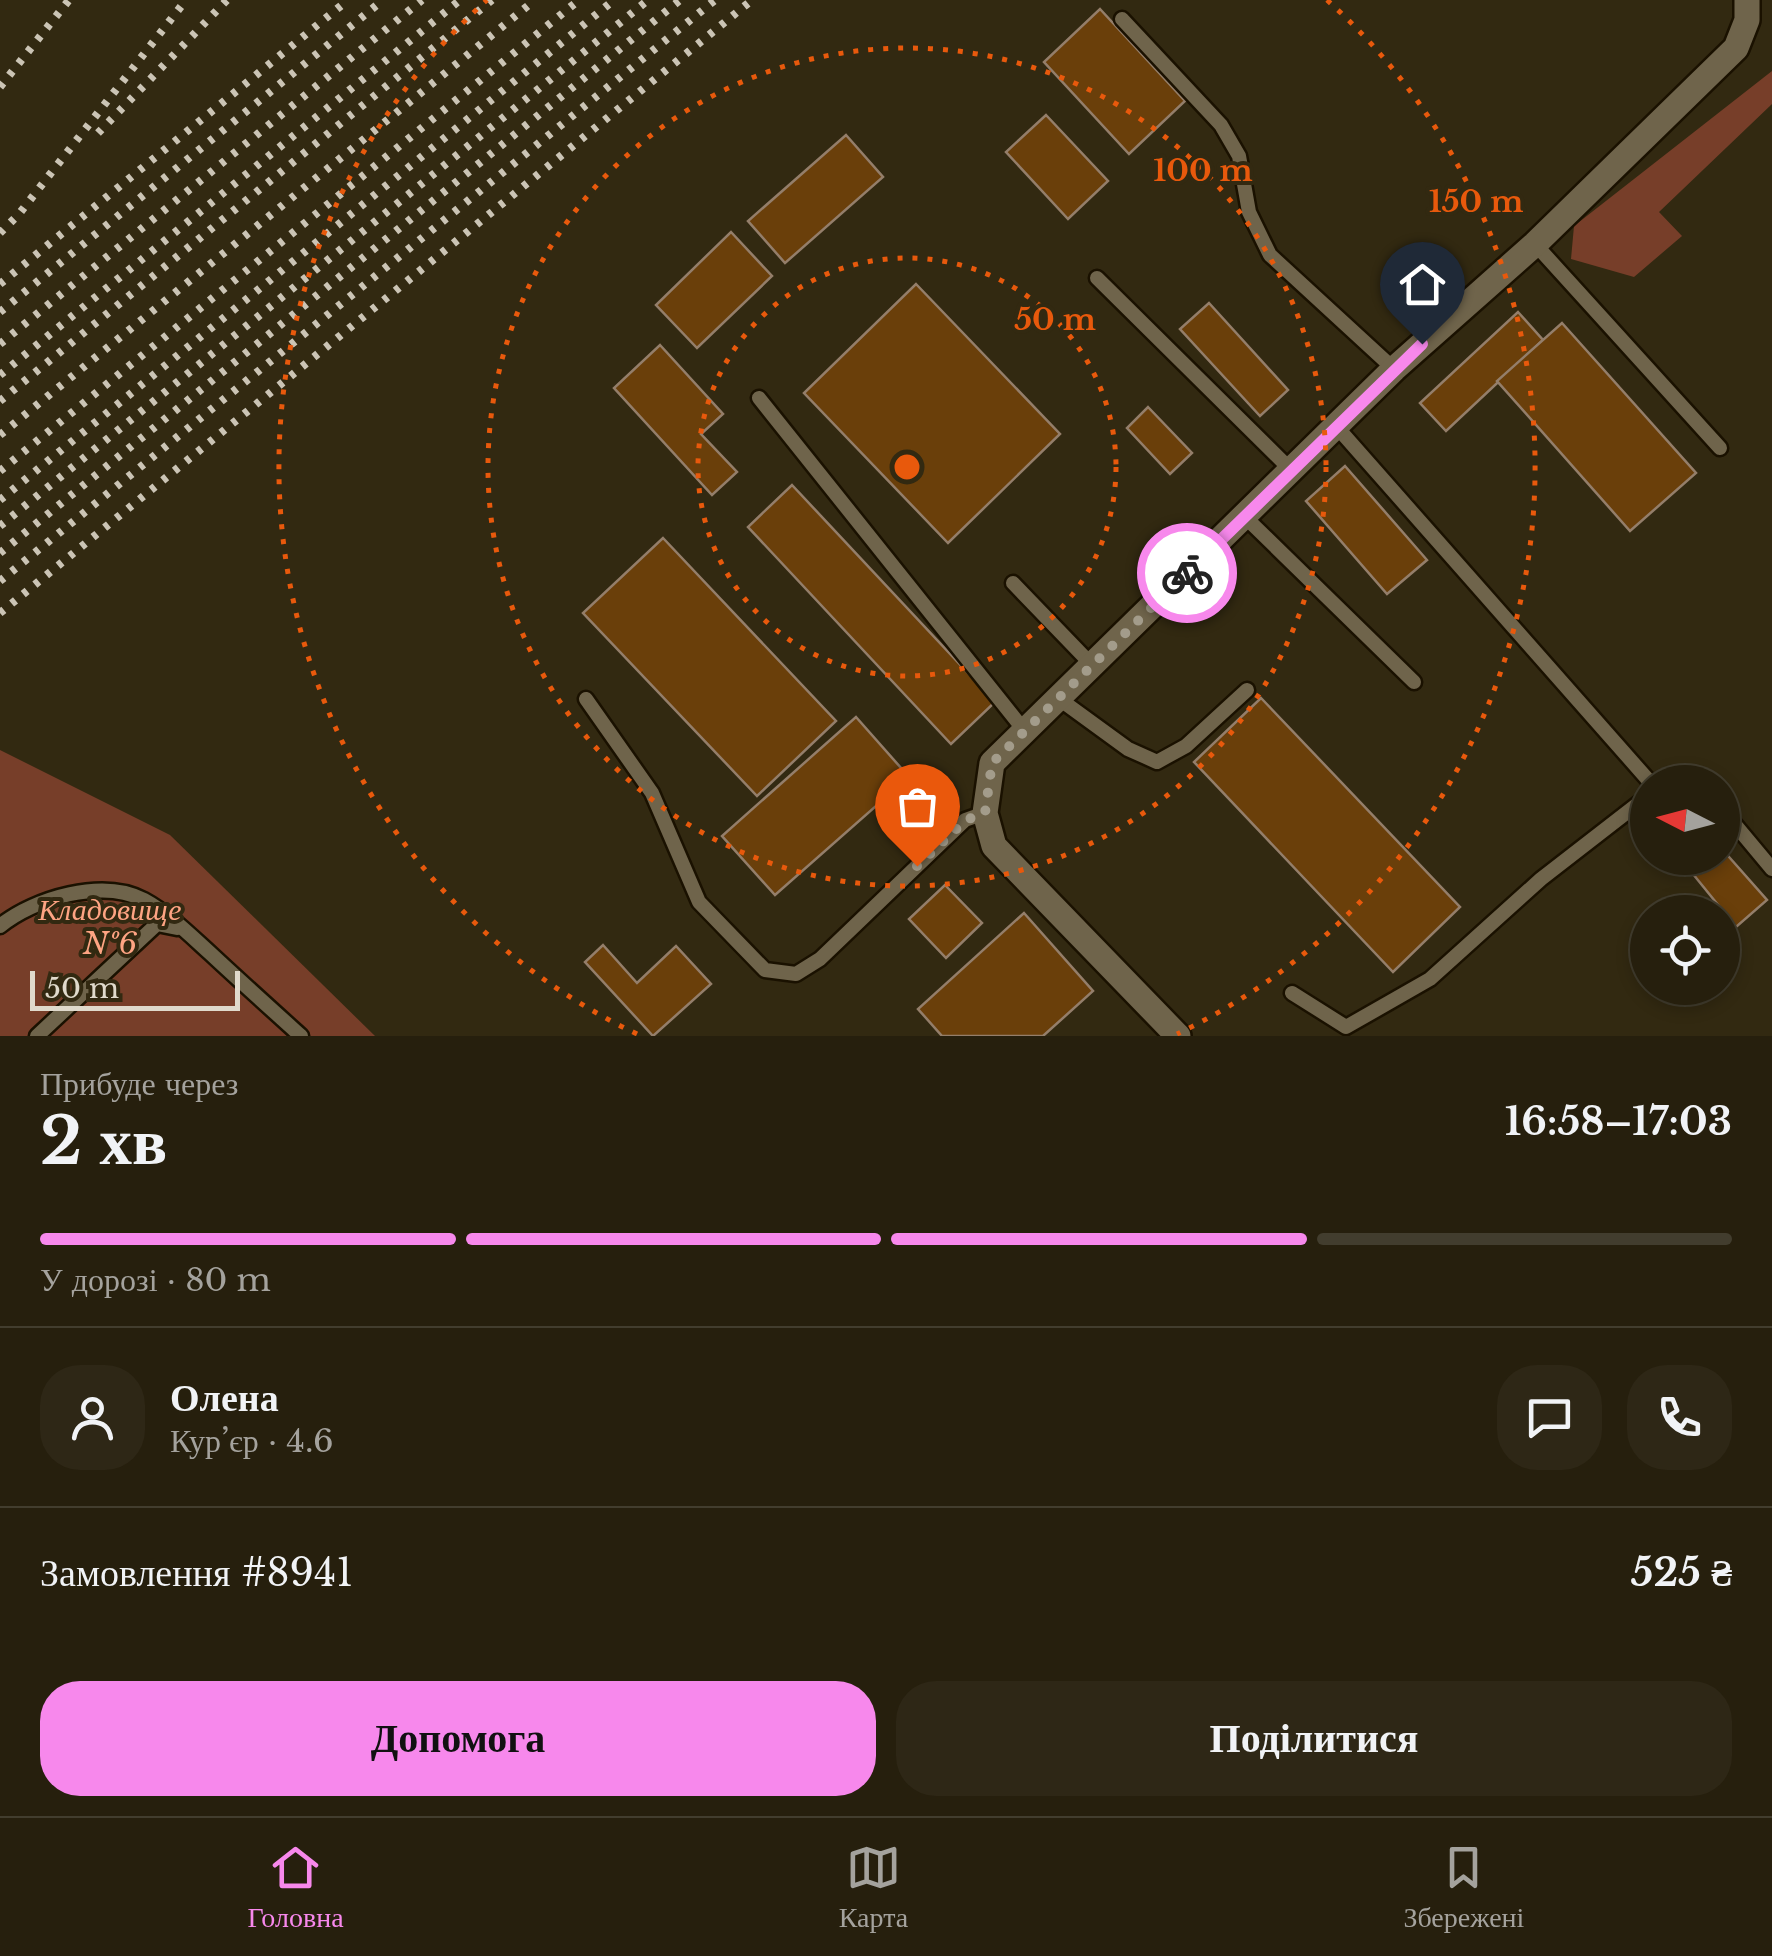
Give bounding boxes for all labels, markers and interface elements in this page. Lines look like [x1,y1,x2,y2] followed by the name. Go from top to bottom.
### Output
[1153,152,1253,189] text: 100 m
[1429,183,1523,220] text: 150 m
[1380,242,1465,345] pin
[1395,257,1450,312] icon: home
[1014,301,1096,338] text: 50 m
[889,449,925,485] centre of rings
[1137,523,1237,623] courier
[1160,546,1215,601] icon: bike
[875,764,960,867] pin
[1630,765,1740,875] north arrow
[1630,765,1740,1005] map controls
[890,779,945,834] icon: bag
[37,891,182,962] park label: Кладовище №6
[1630,895,1740,1005] button: locate
[30,966,240,1010] scale bar
[45,971,119,1006] text: 50 m
[40,1064,238,1104] text: Прибуде через
[1505,1098,1732,1145] text: 16:58–17:03
[40,1101,167,1182] text: 2 хв
[40,1260,271,1300] text: У дорозі · 80 m
[40,1365,145,1470] button: person
[1497,1365,1602,1470] button: chat
[1627,1365,1732,1470] button: phone
[170,1374,279,1421] text: Олена
[170,1421,334,1461] text: Кур’єр · 4.6
[40,1549,353,1596] text: Замовлення #8941
[1631,1549,1732,1596] text: 525 ₴
[40,1681,876,1796] button: Допомога
[896,1681,1732,1796] button: Поділитися
[248,1840,344,1935] tab: Головна
[839,1840,908,1935] tab: Карта
[1403,1840,1524,1935] tab: Збережені

